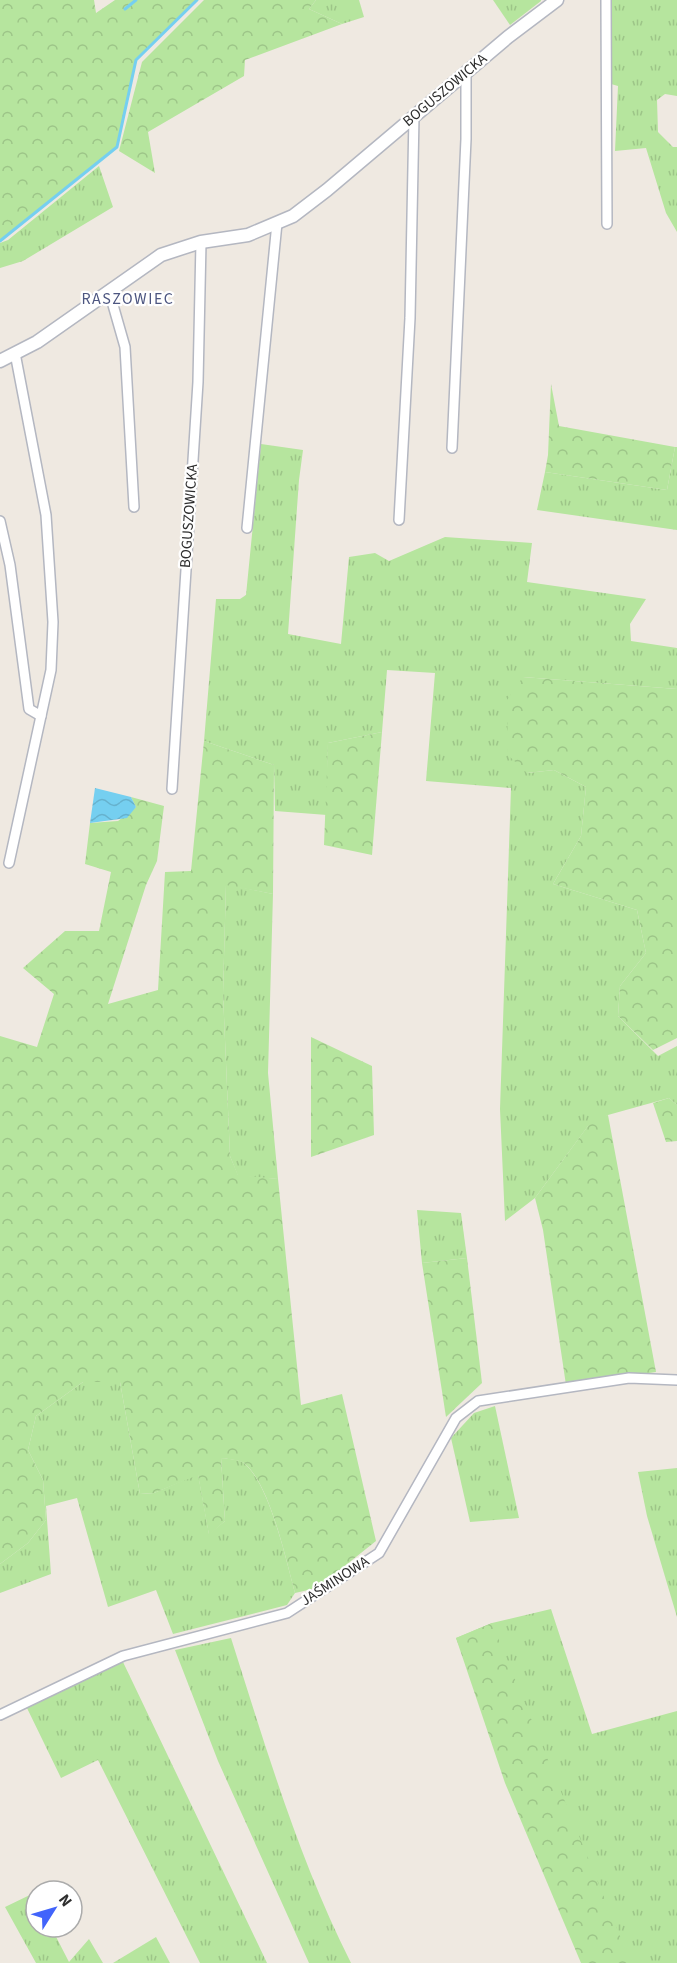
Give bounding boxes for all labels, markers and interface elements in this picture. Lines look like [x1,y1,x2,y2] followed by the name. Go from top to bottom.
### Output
[398,48,492,132] street label: BOGUSZOWICKA
[82,288,174,310] district label: RASZOWIEC
[175,462,203,569] street label: BOGUSZOWICKA
[297,1551,374,1611] street label: JAŚMINOWA
[24,1879,84,1939] north arrow
[53,1890,77,1911] text: N

